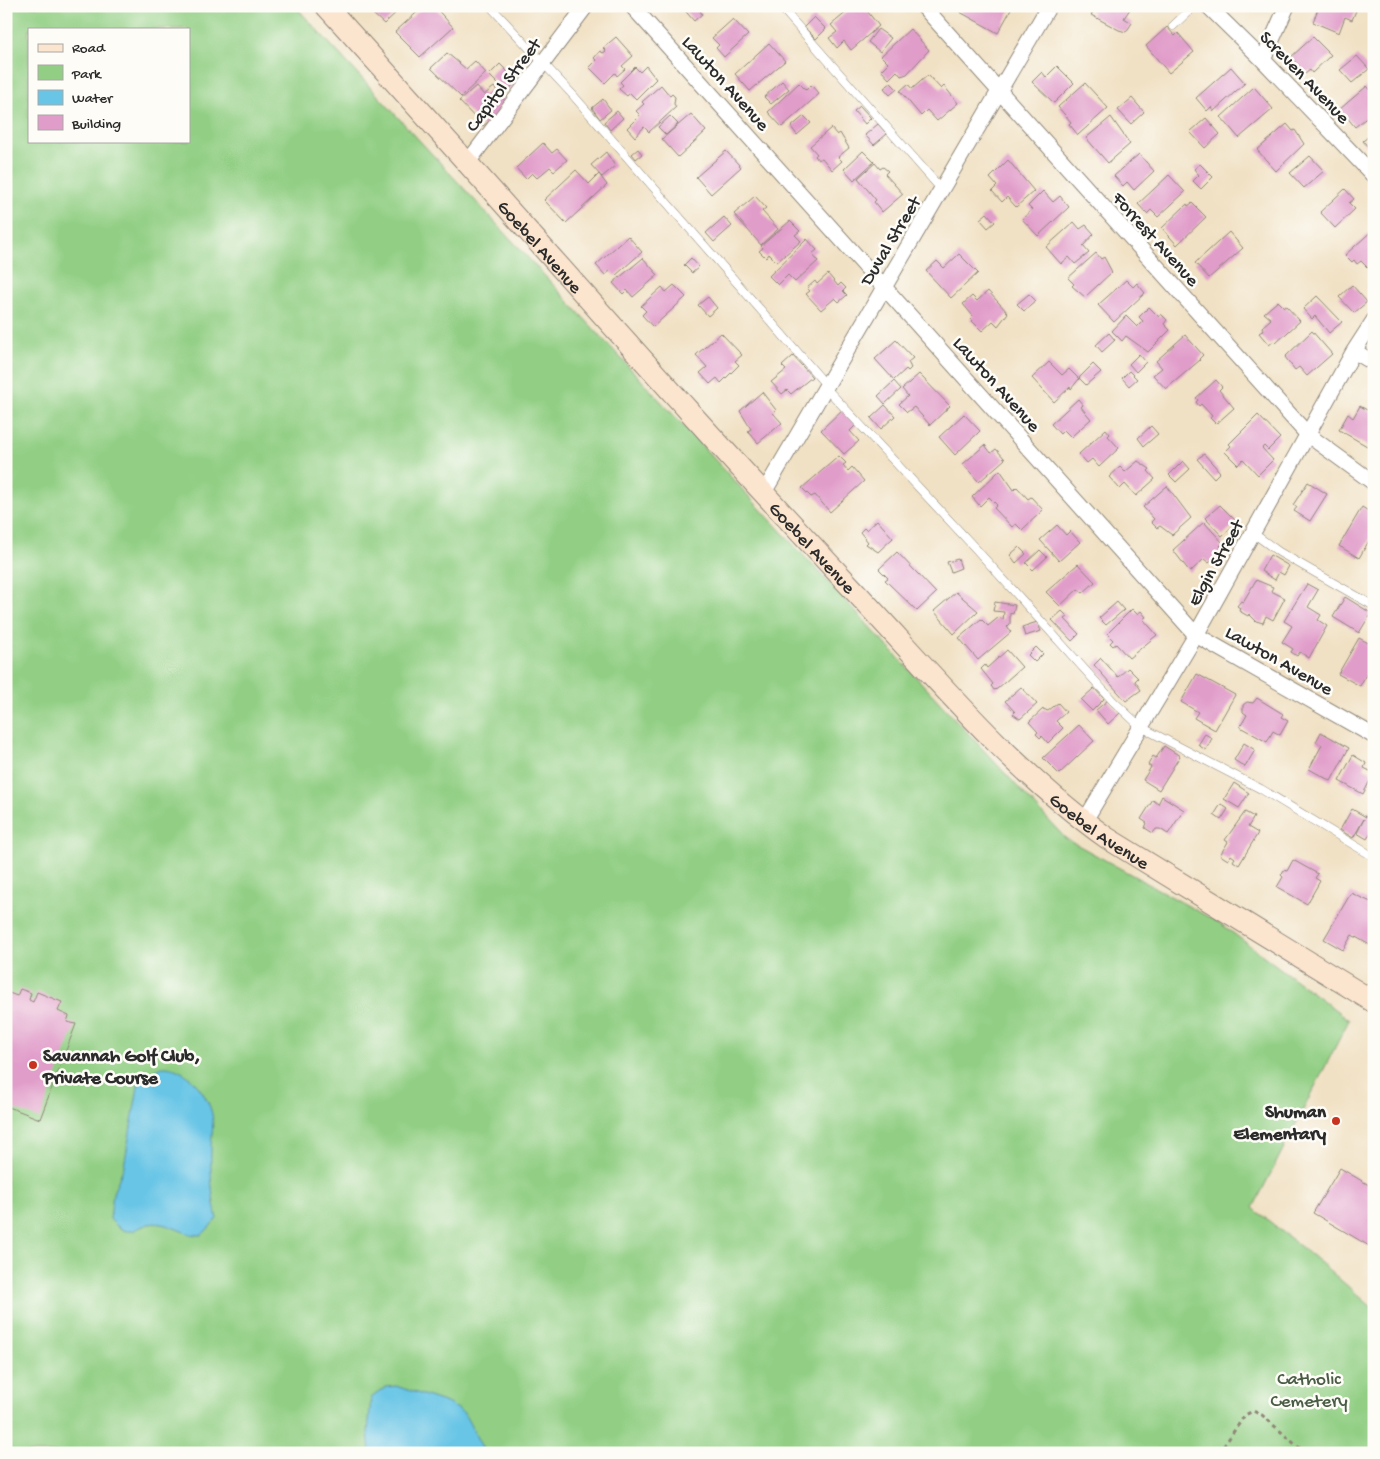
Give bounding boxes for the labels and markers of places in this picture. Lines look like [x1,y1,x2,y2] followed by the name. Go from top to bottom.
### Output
[42,1046,200,1091] place label: Savannah Golf Club, Private Course
[27,1059,39,1071] marker: Savannah Golf Club, Private Course
[1233,1102,1327,1147] place label: Shuman Elementary
[1330,1115,1342,1127] marker: Shuman Elementary

